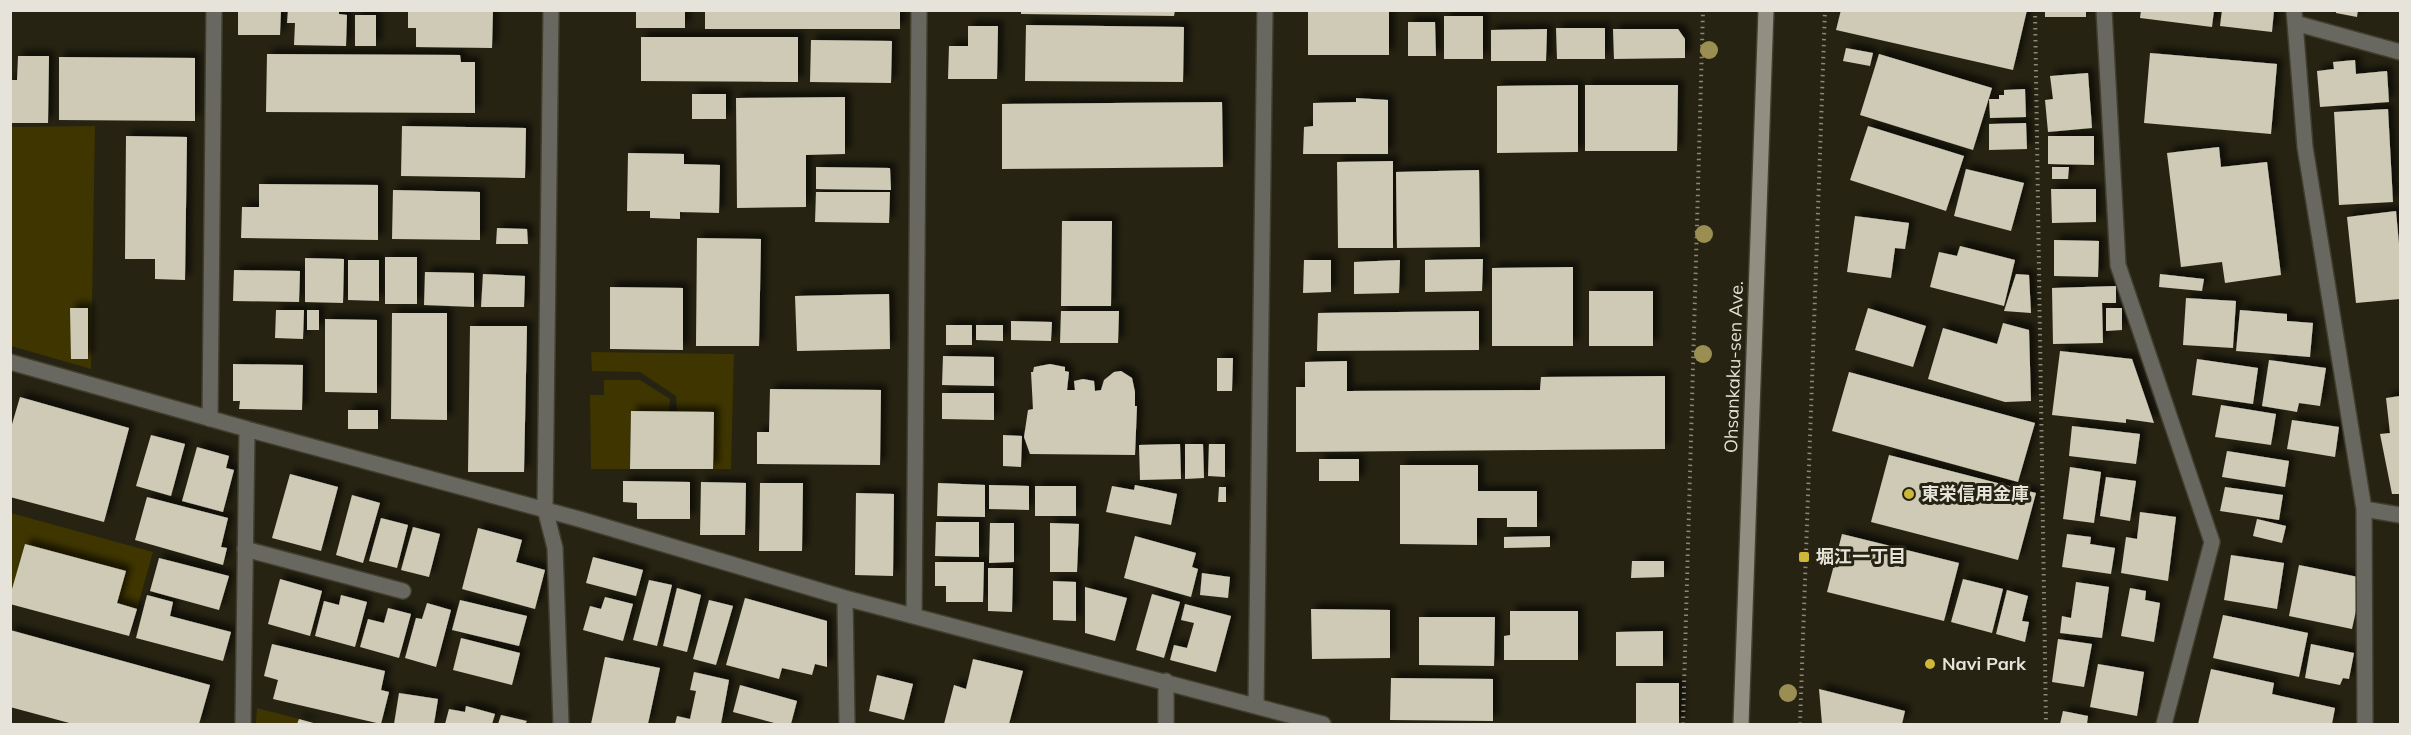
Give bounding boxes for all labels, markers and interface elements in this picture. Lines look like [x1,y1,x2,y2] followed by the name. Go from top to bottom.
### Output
[1719,281,1748,453] street label: Ohsankaku-sen Ave.
[1921,482,2029,505] place label: 東栄信用金庫
[1902,487,1916,501] marker: 東栄信用金庫
[1816,545,1906,568] place label: 堀江一丁目
[1797,550,1811,564] marker: 堀江一丁目
[1942,652,2027,675] place label: Navi Park
[1923,657,1937,671] marker: Navi Park

